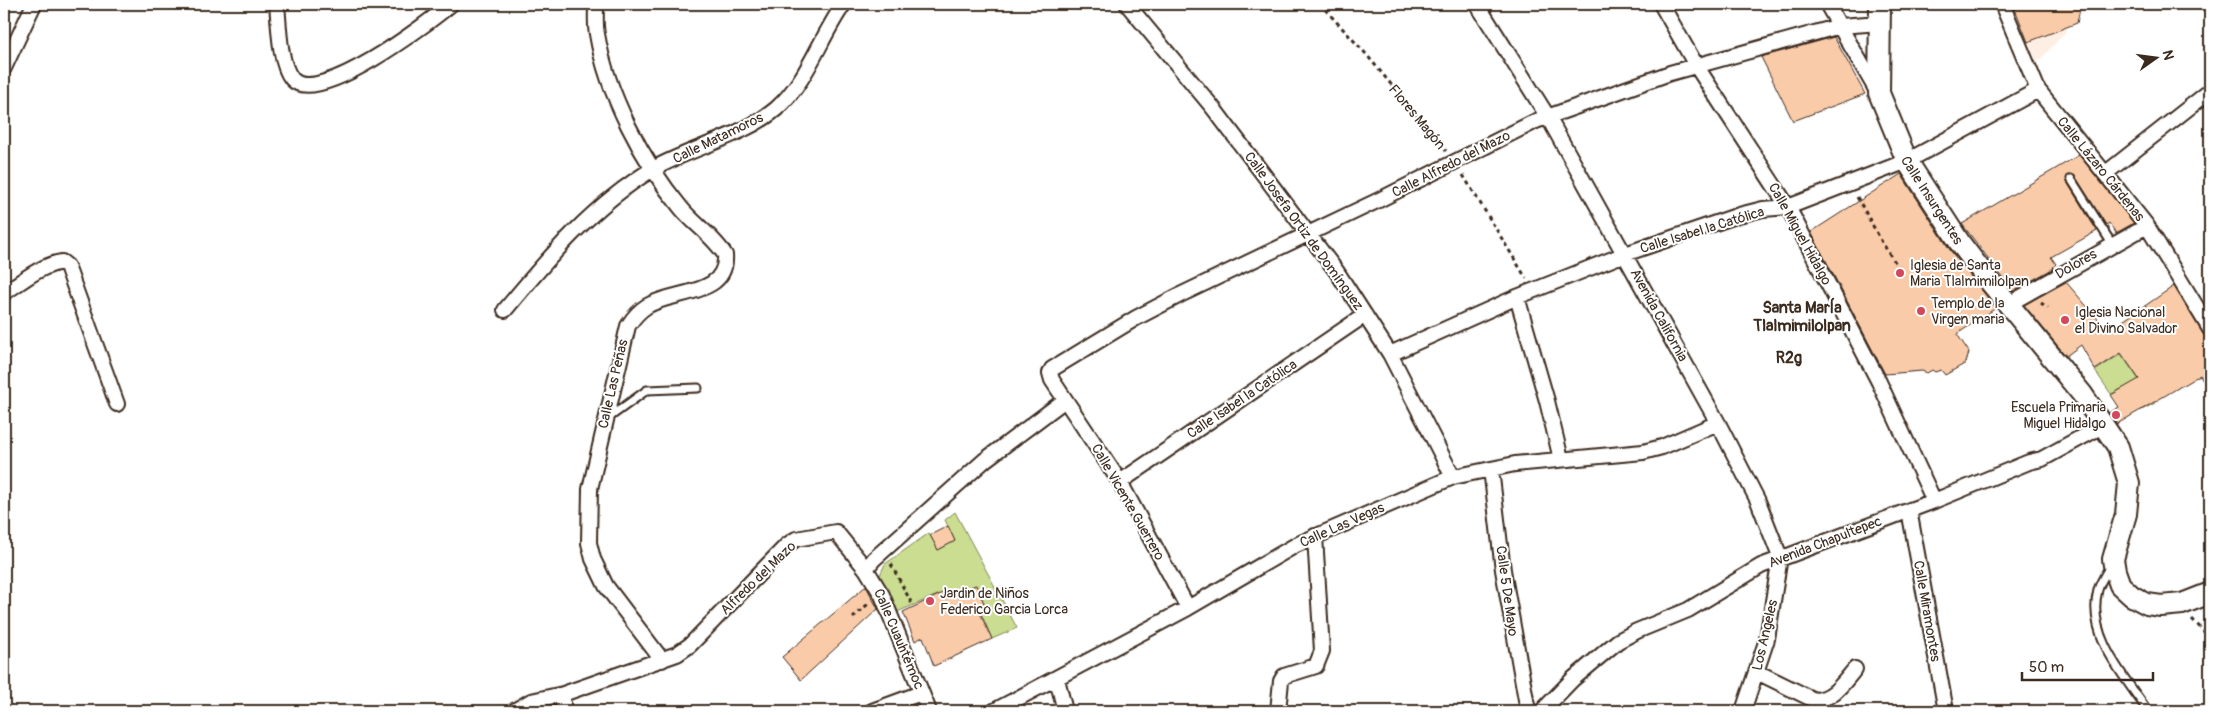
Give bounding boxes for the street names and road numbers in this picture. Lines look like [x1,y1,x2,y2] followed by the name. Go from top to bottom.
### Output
[1385,81,1449,153] street label: Flores Magón
[670,108,767,167] street label: Calle Matamoros
[2054,113,2149,225] street label: Calle Lázaro Cárdenas
[1389,127,1513,201] street label: Calle Alfredo del Mazo
[1241,149,1367,313] street label: Calle Josefa Ortiz de Domínguez
[1897,154,1967,248] street label: Calle Insurgentes
[1765,180,1835,289] street label: Calle Miguel Hidalgo
[1638,203,1766,257] street label: Calle Isabel la Católica
[2052,245,2100,283] street label: Dolores
[1627,266,1691,364] street label: Avenida California
[594,337,632,430] street label: Calle Las Peñas
[1184,356,1300,442] street label: Calle Isabel la Católica
[1088,441,1169,564] street label: Calle Vicente Guerrero
[1297,499,1387,551] street label: Calle Las Vegas
[1766,513,1884,571] street label: Avenida Chapultepec
[717,537,800,618] street label: Alfredo del Mazo
[1492,545,1522,638] street label: Calle 5 De Mayo
[1910,559,1944,664] street label: Calle Miramontes
[870,586,928,692] street label: Calle Cuauhtémoc
[1749,597,1782,672] street label: Los Angeles

